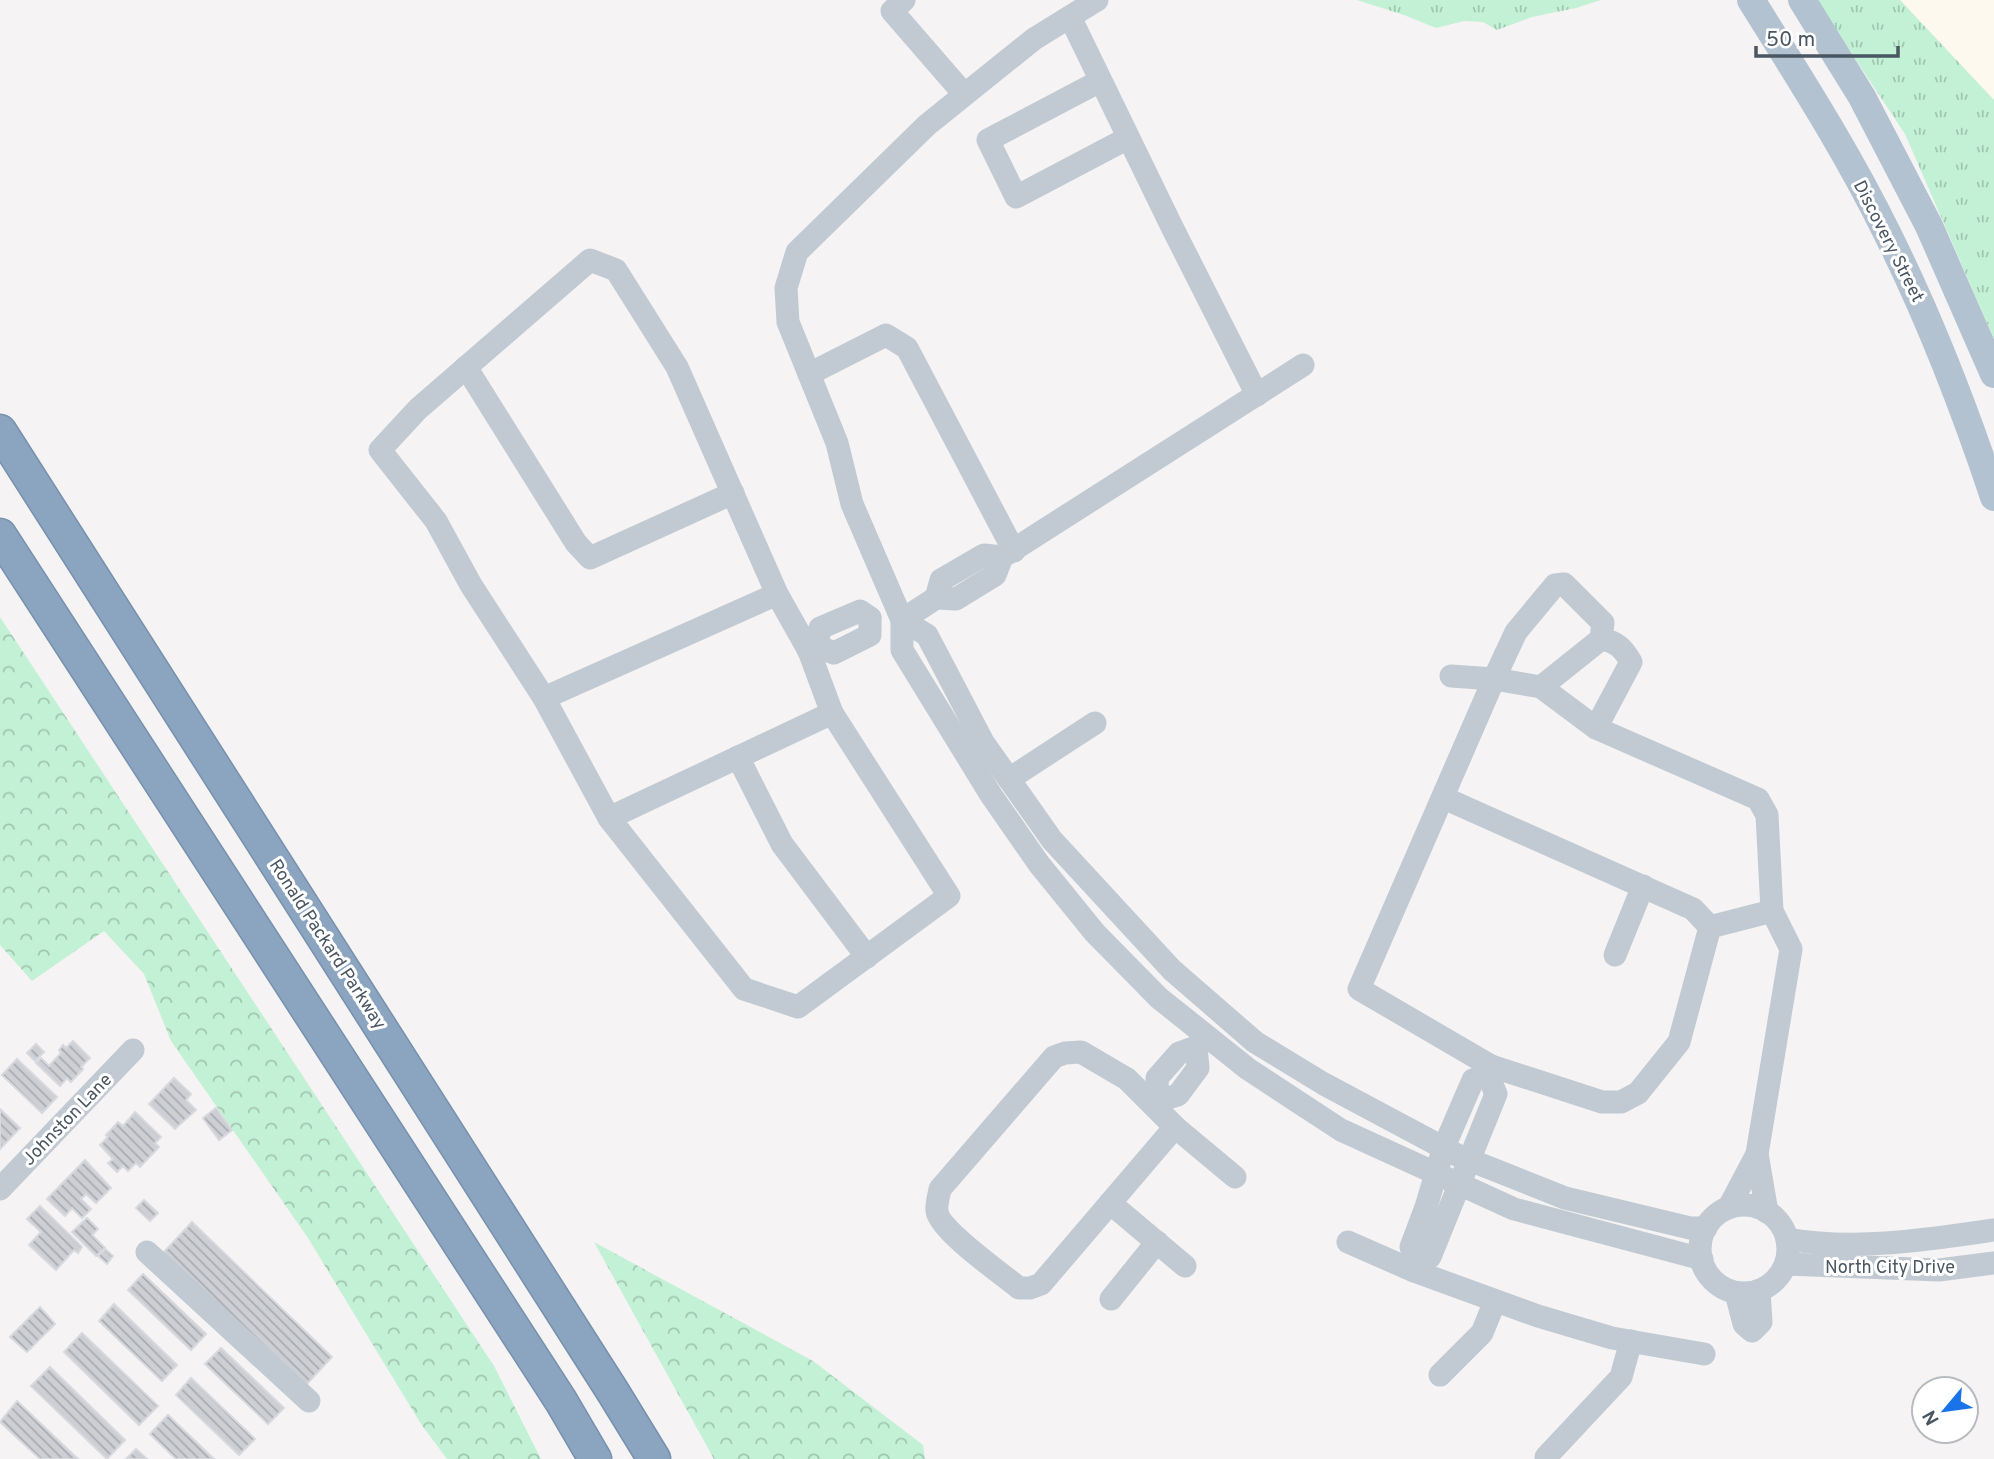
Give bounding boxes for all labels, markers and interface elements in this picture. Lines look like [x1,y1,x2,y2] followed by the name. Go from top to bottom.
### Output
[1756,14,1898,58] scale bar
[1766,27,1815,54] text: 50 m
[1847,177,1928,306] street label: Discovery Street
[263,855,390,1034] street label: Ronald Packard Parkway
[18,1069,118,1171] street label: Johnston Lane
[1825,1257,1955,1280] street label: North City Drive
[1910,1375,1980,1445] north arrow
[1918,1405,1946,1429] text: N

